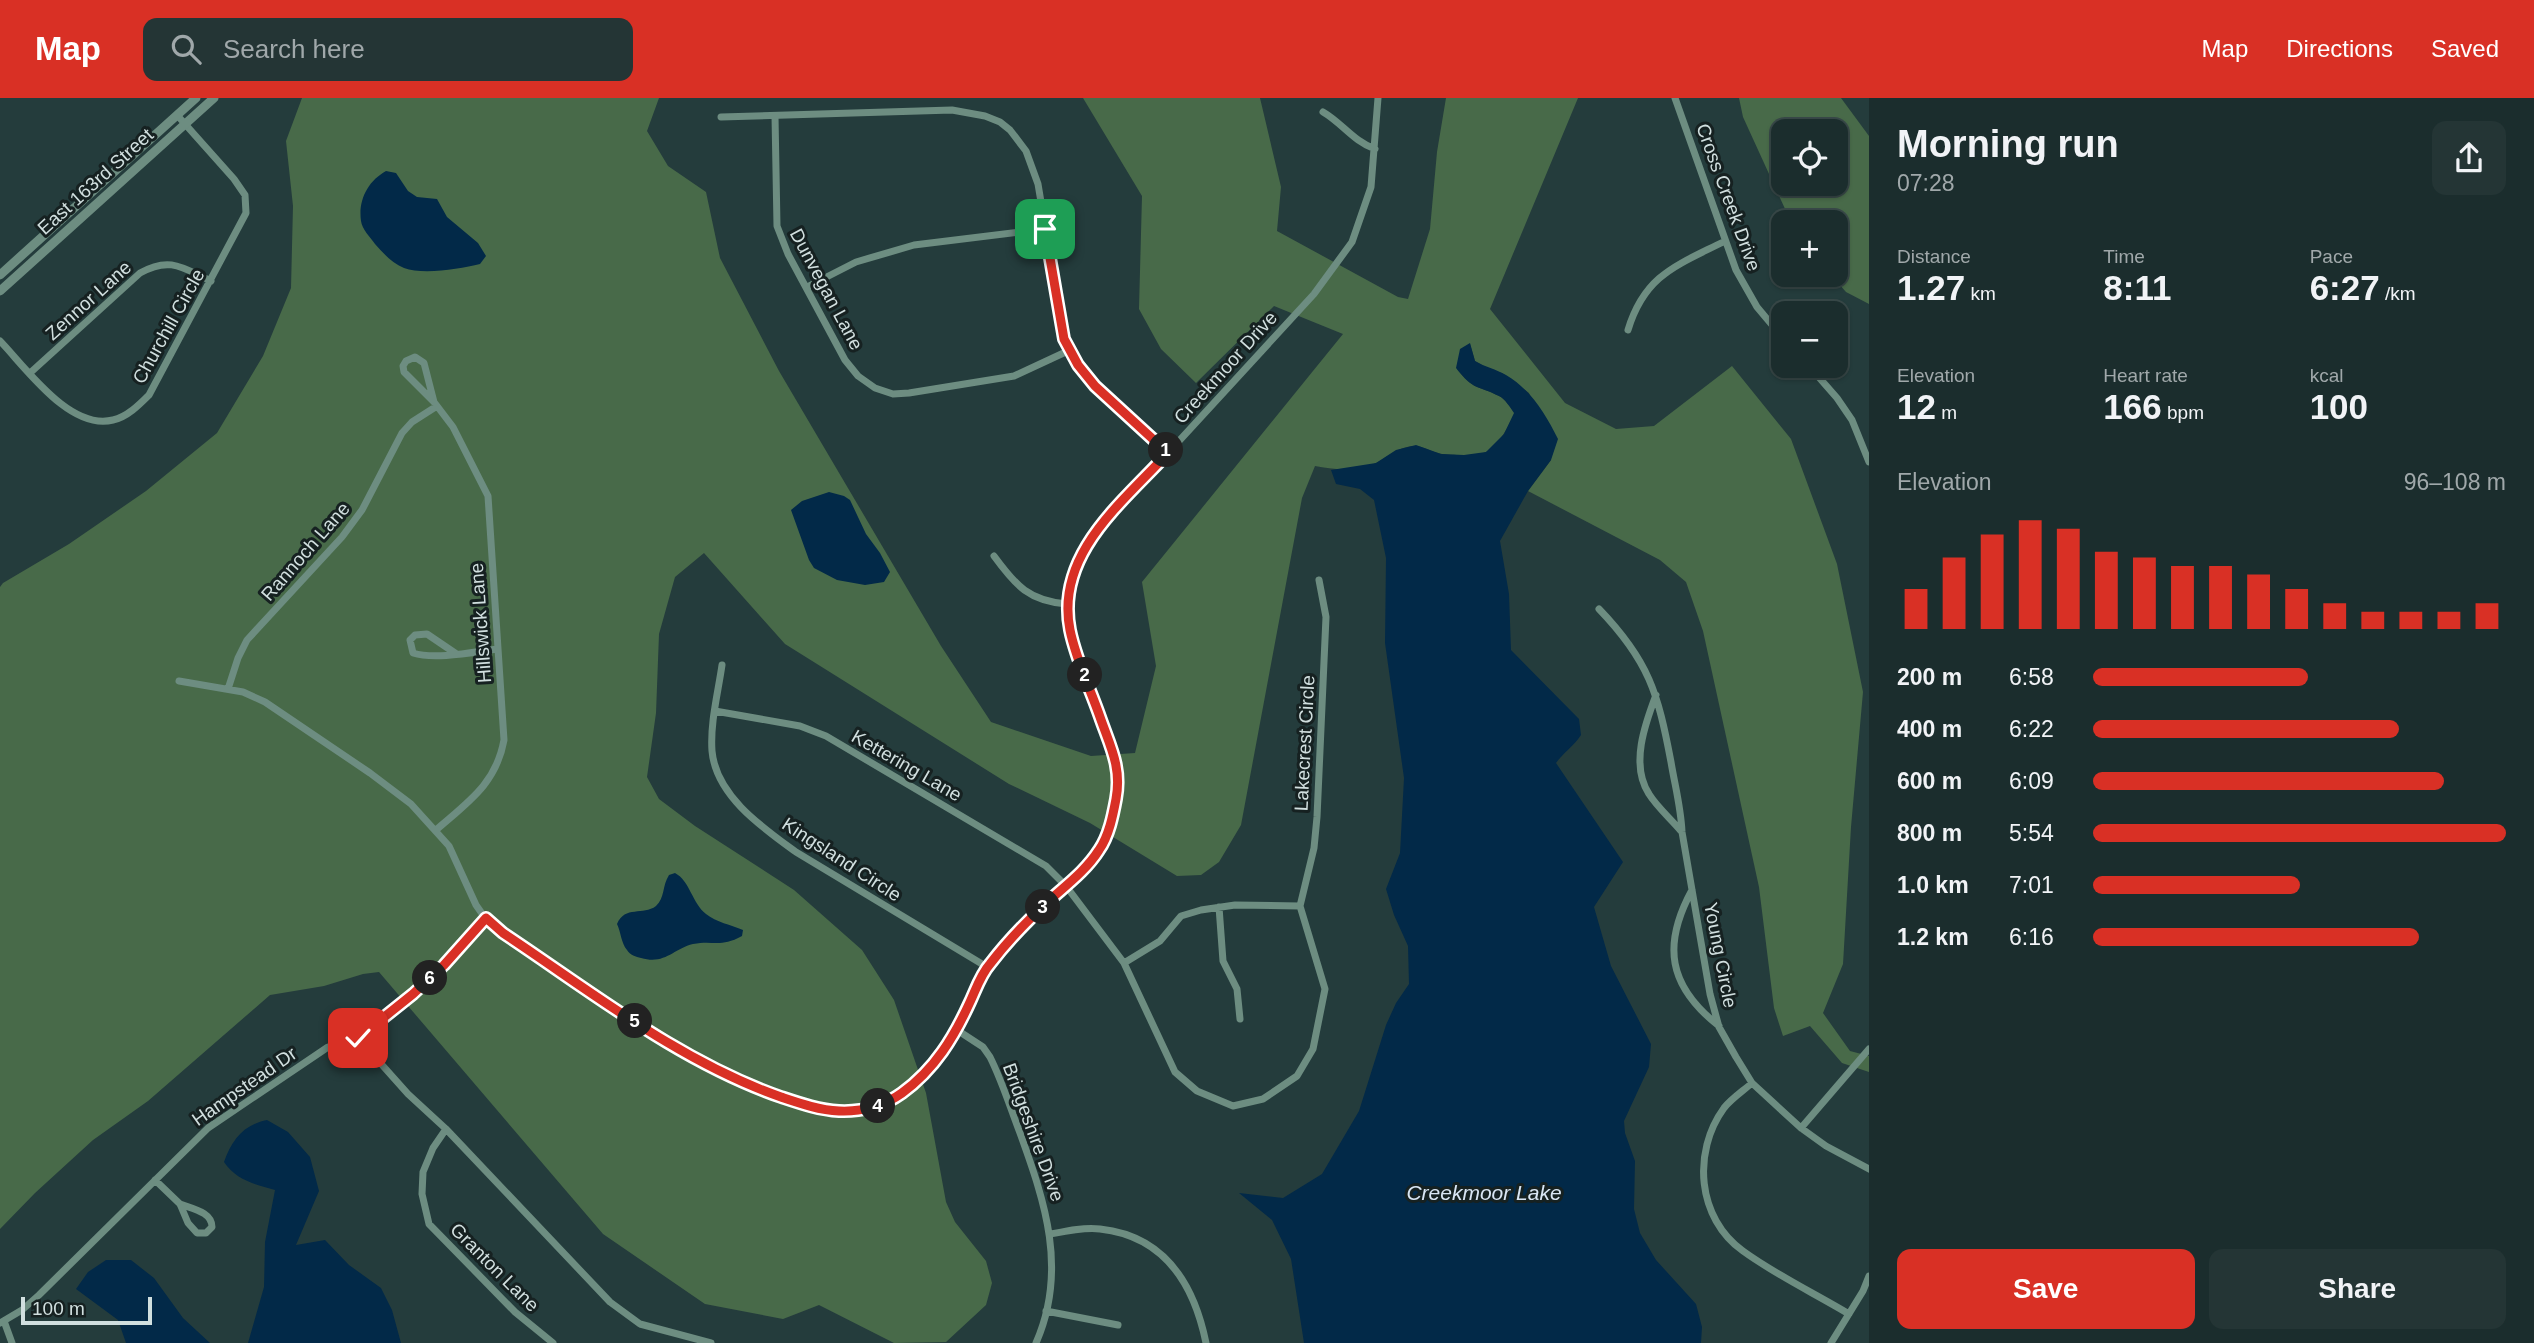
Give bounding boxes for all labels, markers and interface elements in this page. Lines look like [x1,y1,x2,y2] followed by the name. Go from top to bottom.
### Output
[143,18,633,81] search box
[35,30,101,67] text: Map
[167,30,205,68] icon: search
[223,34,365,64] text: Search here
[2202,35,2248,62] text: Map
[2286,35,2393,62] text: Directions
[2431,35,2499,62] text: Saved
[1771,119,1848,378] map controls
[1771,119,1848,196] button: locate
[1692,121,1765,274] street label: Cross Creek Drive
[2432,121,2506,195] button: share
[1897,123,2119,165] text: Morning run
[33,124,158,239] street label: East 163rd Street
[1897,170,1955,196] text: 07:28
[1015,199,1075,259] pin
[1026,210,1064,248] icon: arrive
[1771,210,1848,287] button: +
[786,225,867,353] street label: Dunvegan Lane
[1897,246,1971,267] text: Distance
[2103,246,2145,267] text: Time
[2310,246,2353,267] text: Pace
[41,257,135,344] street label: Zennor Lane
[128,265,209,387] street label: Churchill Circle
[1897,268,1965,307] text: 1.27
[2103,268,2171,307] text: 8:11
[2310,268,2380,307] text: 6:27
[1965,283,1996,304] text: km
[2380,283,2416,304] text: /km
[1771,301,1848,378] button: −
[1170,307,1281,428] street label: Creekmoor Drive
[1897,365,1975,386] text: Elevation
[2103,365,2188,386] text: Heart rate
[2310,365,2343,386] text: kcal
[1897,387,1936,426] text: 12
[2103,387,2162,426] text: 166
[2310,387,2368,426] text: 100
[1936,402,1957,423] text: m
[2162,402,2204,423] text: bpm
[1148,432,1184,468] pin: 1
[1160,439,1171,460] text: 1
[1897,469,1992,495] text: Elevation
[2404,469,2506,495] text: 96–108 m
[257,498,354,605] street label: Rannoch Lane
[466,562,495,684] street label: Hillswick Lane
[1068,658,1102,692] pin: 2
[1079,664,1090,685] text: 2
[1897,664,1962,690] text: 200 m
[2009,664,2054,690] text: 6:58
[1290,674,1319,812] street label: Lakecrest Circle
[1897,716,1962,742] text: 400 m
[2009,716,2054,742] text: 6:22
[848,725,966,805] street label: Kettering Lane
[1897,768,1962,794] text: 600 m
[2009,768,2054,794] text: 6:09
[778,813,905,906] street label: Kingsland Circle
[1897,820,1962,846] text: 800 m
[2009,820,2054,846] text: 5:54
[1897,872,1969,898] text: 1.0 km
[2009,872,2054,898] text: 7:01
[1026,890,1060,924] pin: 3
[1037,896,1048,917] text: 3
[1700,901,1741,1010] street label: Young Circle
[1897,924,1969,950] text: 1.2 km
[2009,924,2054,950] text: 6:16
[412,960,448,996] pin: 6
[424,967,435,988] text: 6
[618,1004,652,1038] pin: 5
[328,1008,388,1068] pin
[629,1010,640,1031] text: 5
[339,1019,377,1057] icon: check
[188,1042,301,1130] street label: Hampstead Dr
[999,1060,1068,1204] street label: Bridgeshire Drive
[860,1088,896,1124] pin: 4
[872,1095,883,1116] text: 4
[1406,1181,1562,1204] water label: Creekmoor Lake
[446,1219,543,1316] street label: Granton Lane
[1897,1249,2195,1329] button: Save
[2209,1249,2506,1329] button: Share
[21,1294,152,1326] scale bar
[32,1298,85,1319] text: 100 m

